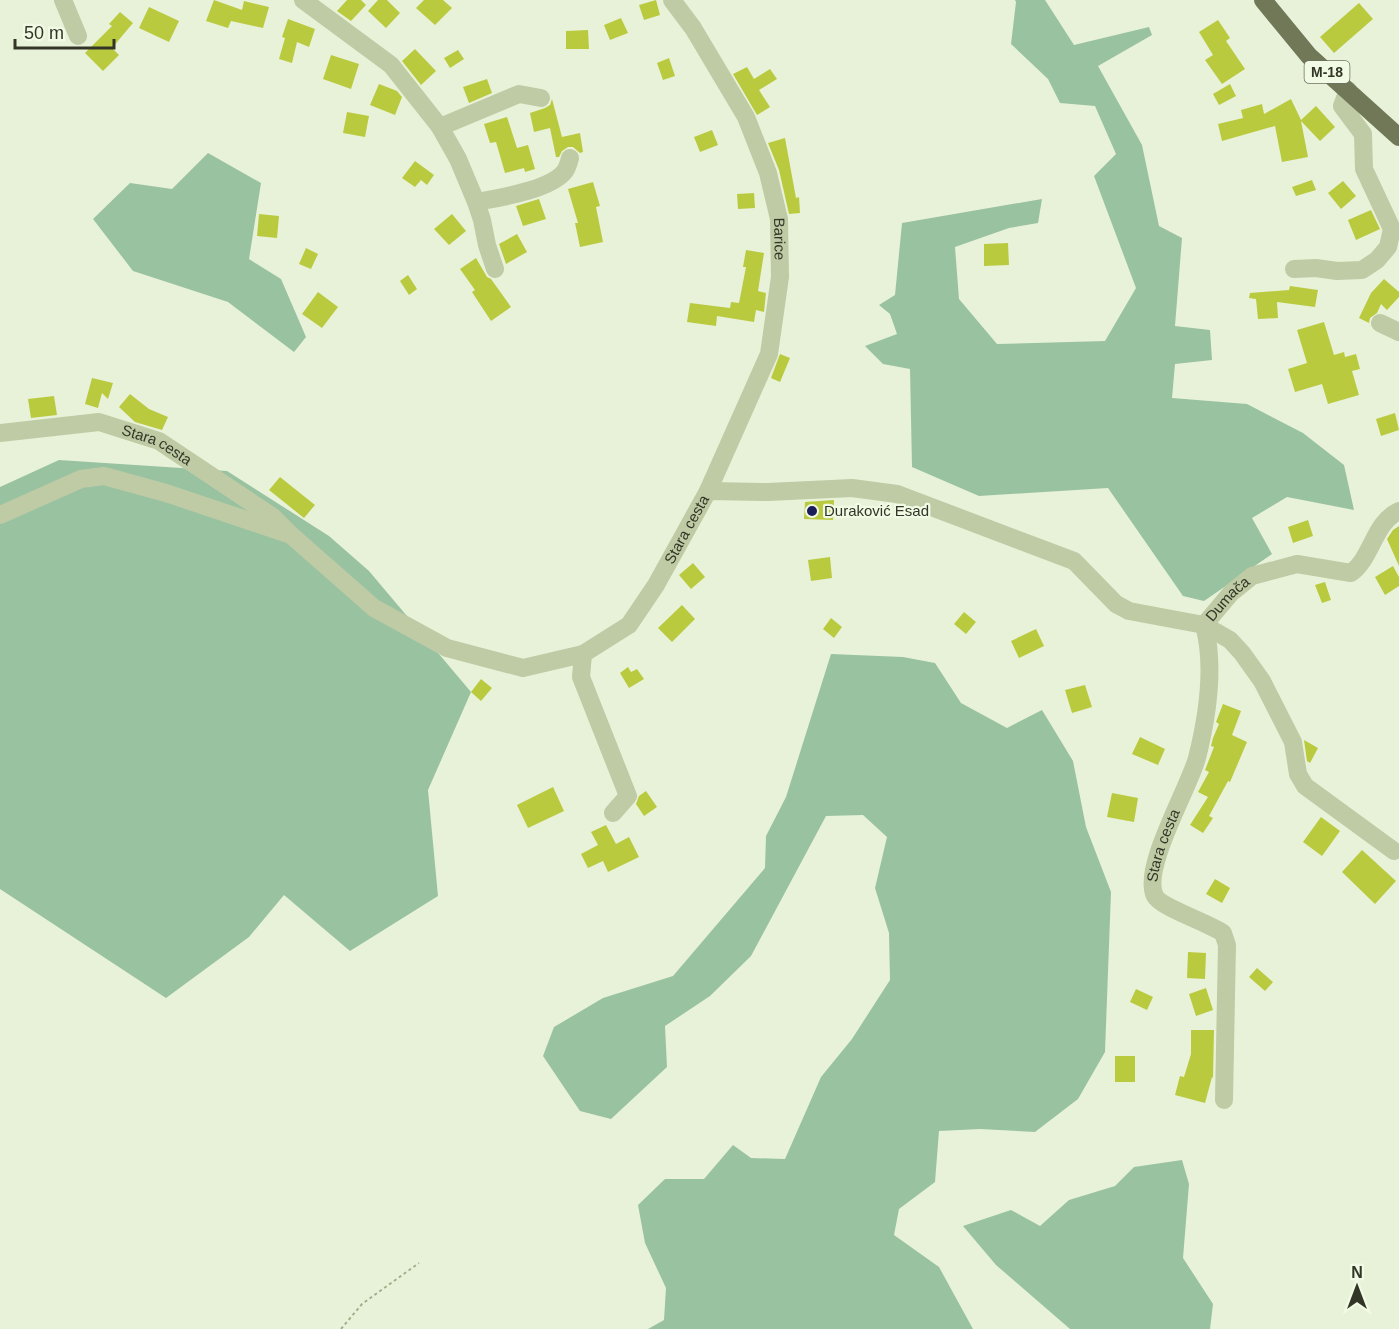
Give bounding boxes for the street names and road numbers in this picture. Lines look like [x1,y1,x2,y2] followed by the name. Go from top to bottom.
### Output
[1304,61,1350,83] road number: M-18
[771,218,789,260] street label: Barice
[120,421,196,469] street label: Stara cesta
[660,491,712,567] street label: Stara cesta
[1202,572,1253,625] street label: Dumača
[1143,806,1183,883] street label: Stara cesta

